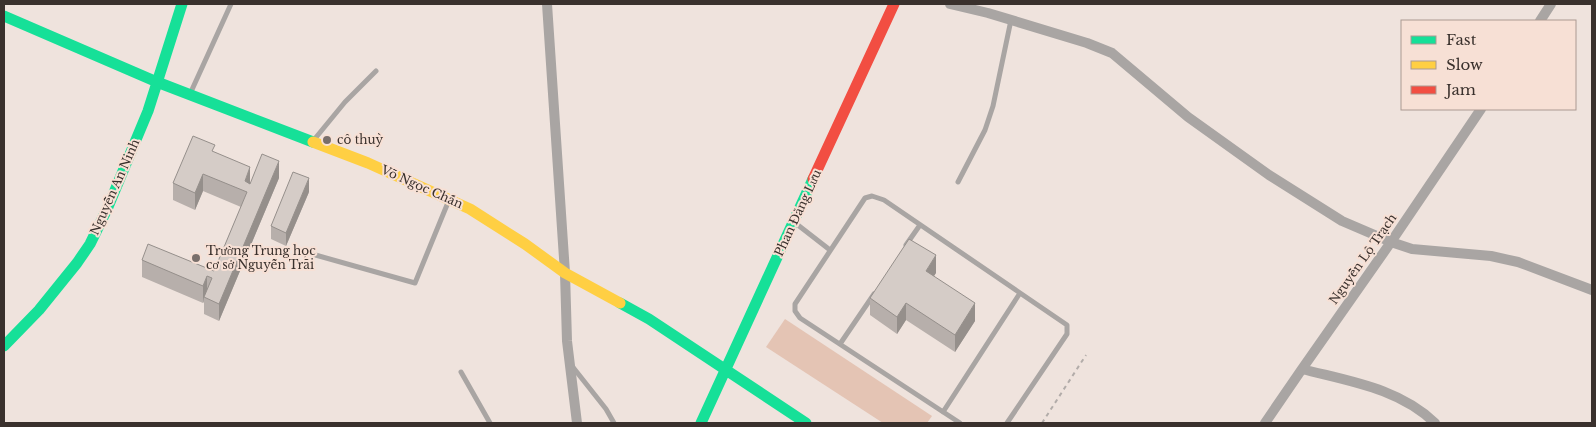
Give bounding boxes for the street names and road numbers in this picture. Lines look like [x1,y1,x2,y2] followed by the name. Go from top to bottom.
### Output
[87,136,142,237] street label: Nguyễn An Ninh
[378,161,465,211] street label: Võ Ngọc Chấn
[771,167,824,259] street label: Phan Đăng Lưu
[1326,211,1399,307] street label: Nguyễn Lộ Trạch

